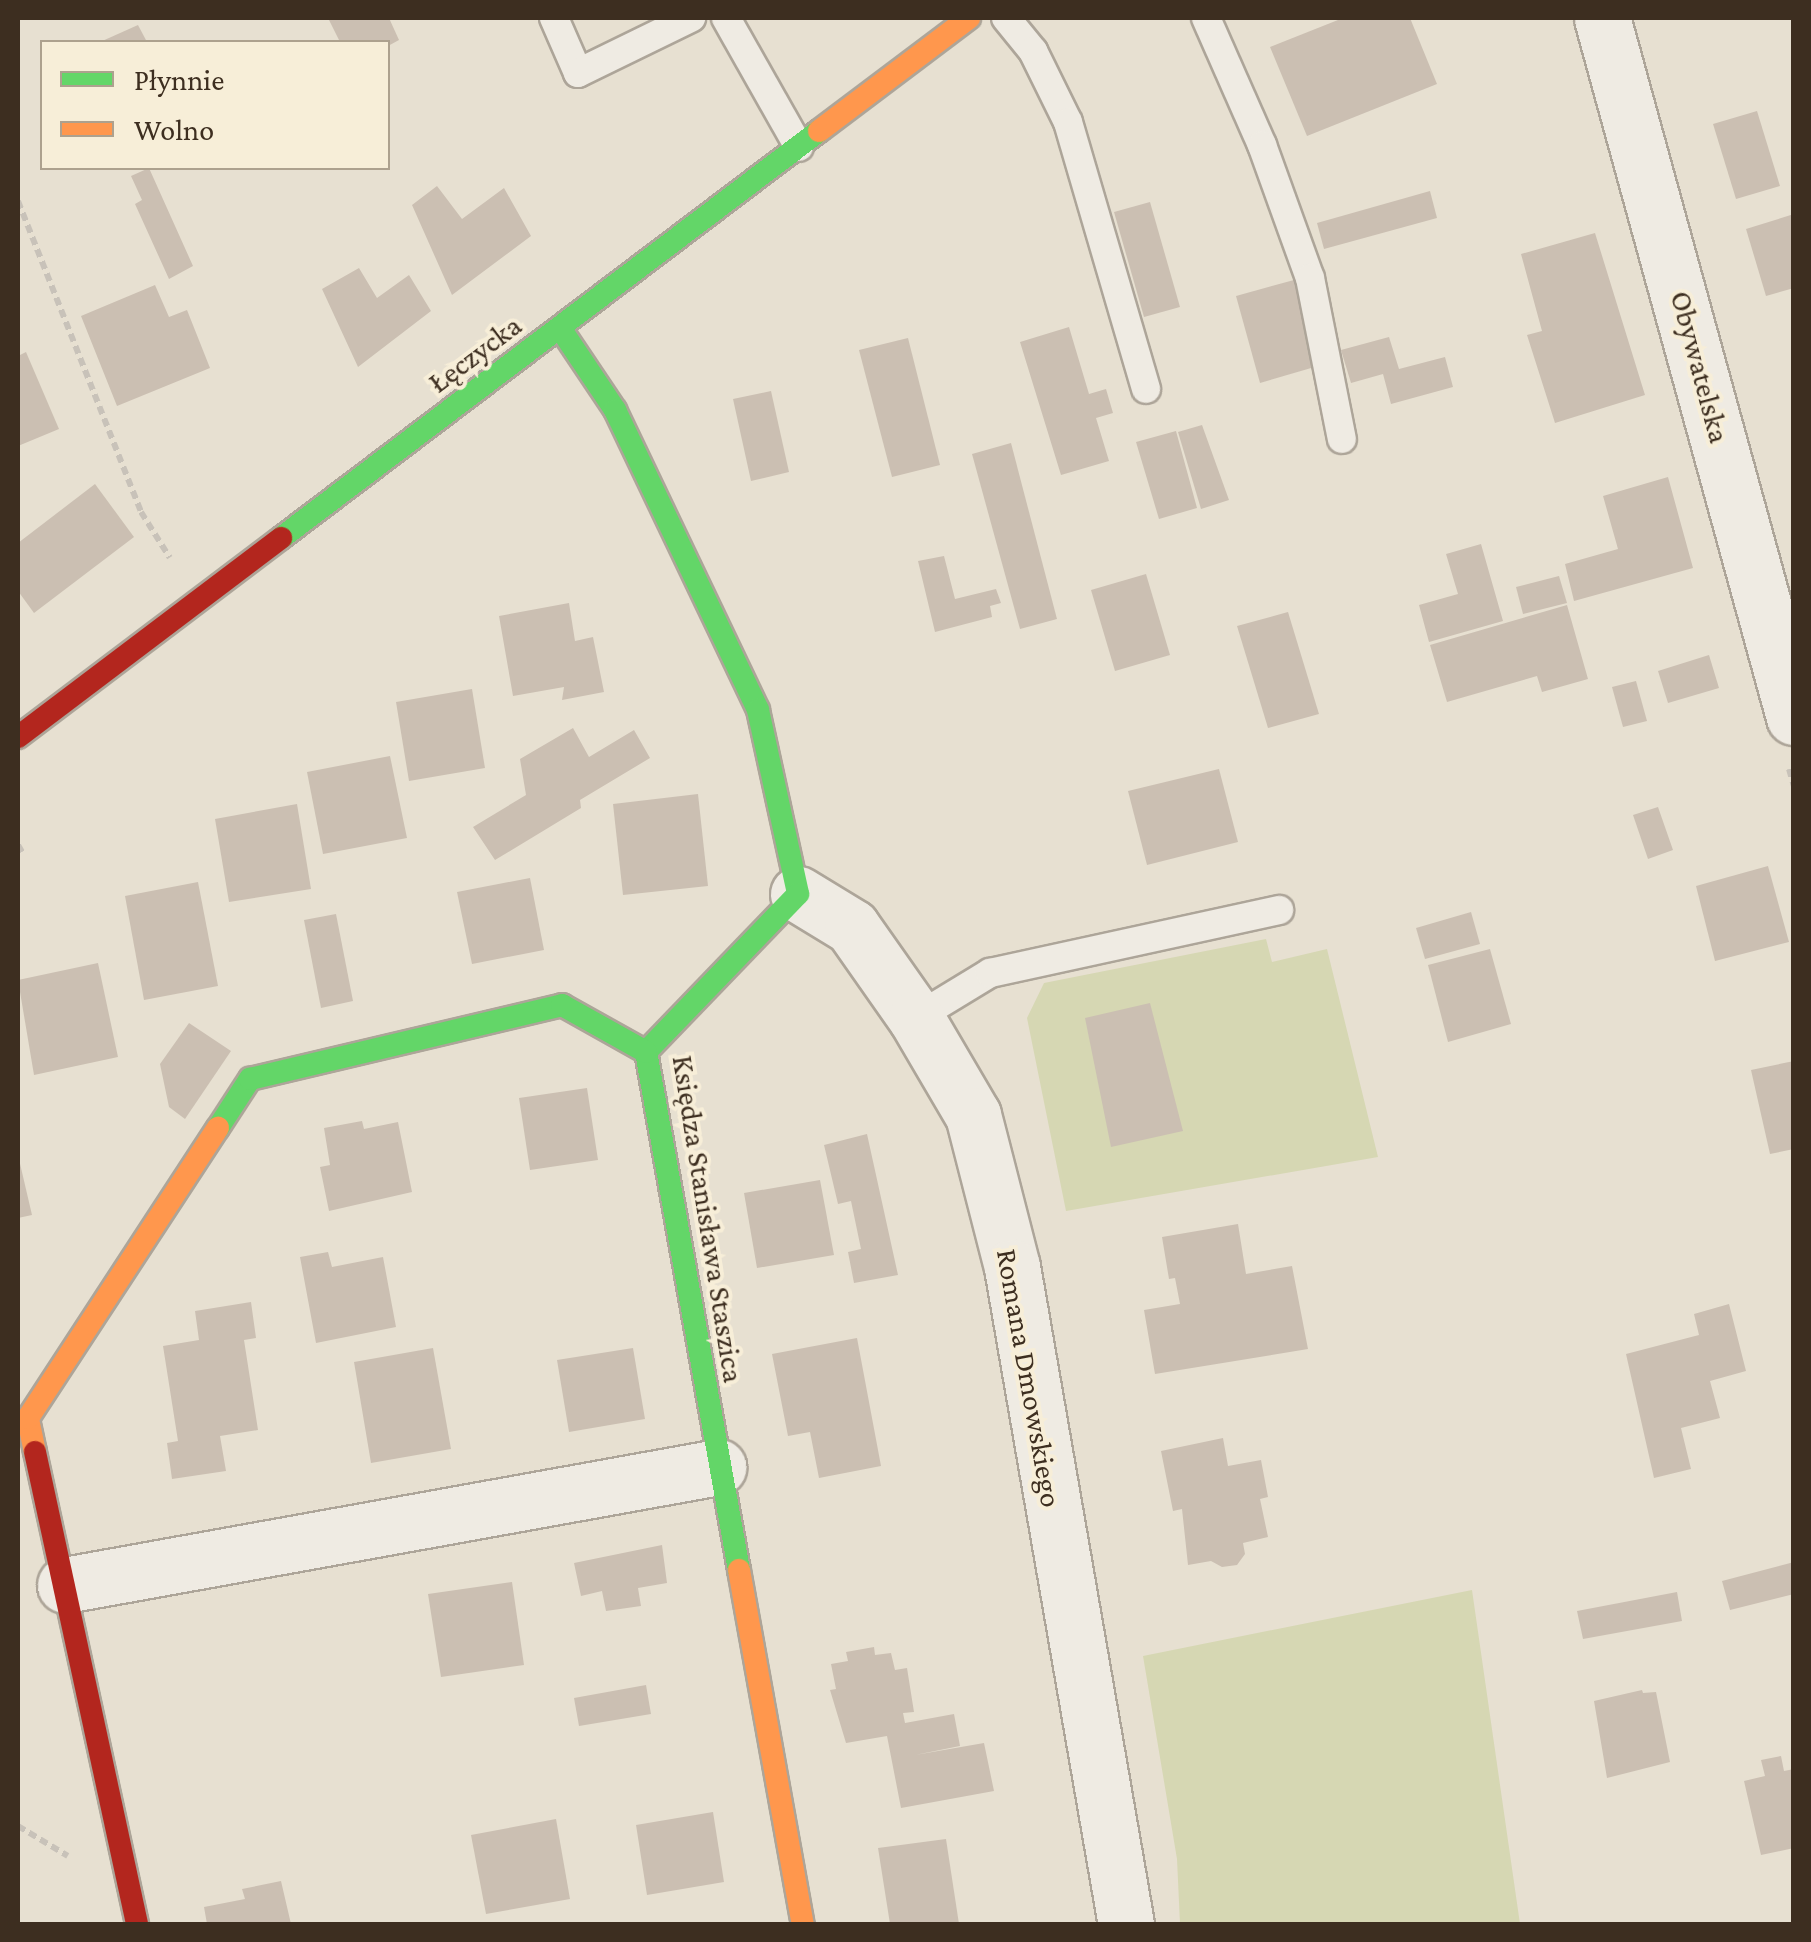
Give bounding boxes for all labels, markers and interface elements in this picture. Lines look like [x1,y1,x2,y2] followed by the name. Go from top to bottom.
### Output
[40,40,390,170] legend
[134,63,224,96] text: Płynnie
[134,113,214,146] text: Wolno
[1662,287,1738,447] street label: Obywatelska
[421,307,529,401] street label: Łęczycka
[664,1053,752,1385] street label: Księdza Stanisława Staszica
[989,1246,1069,1510] street label: Romana Dmowskiego

